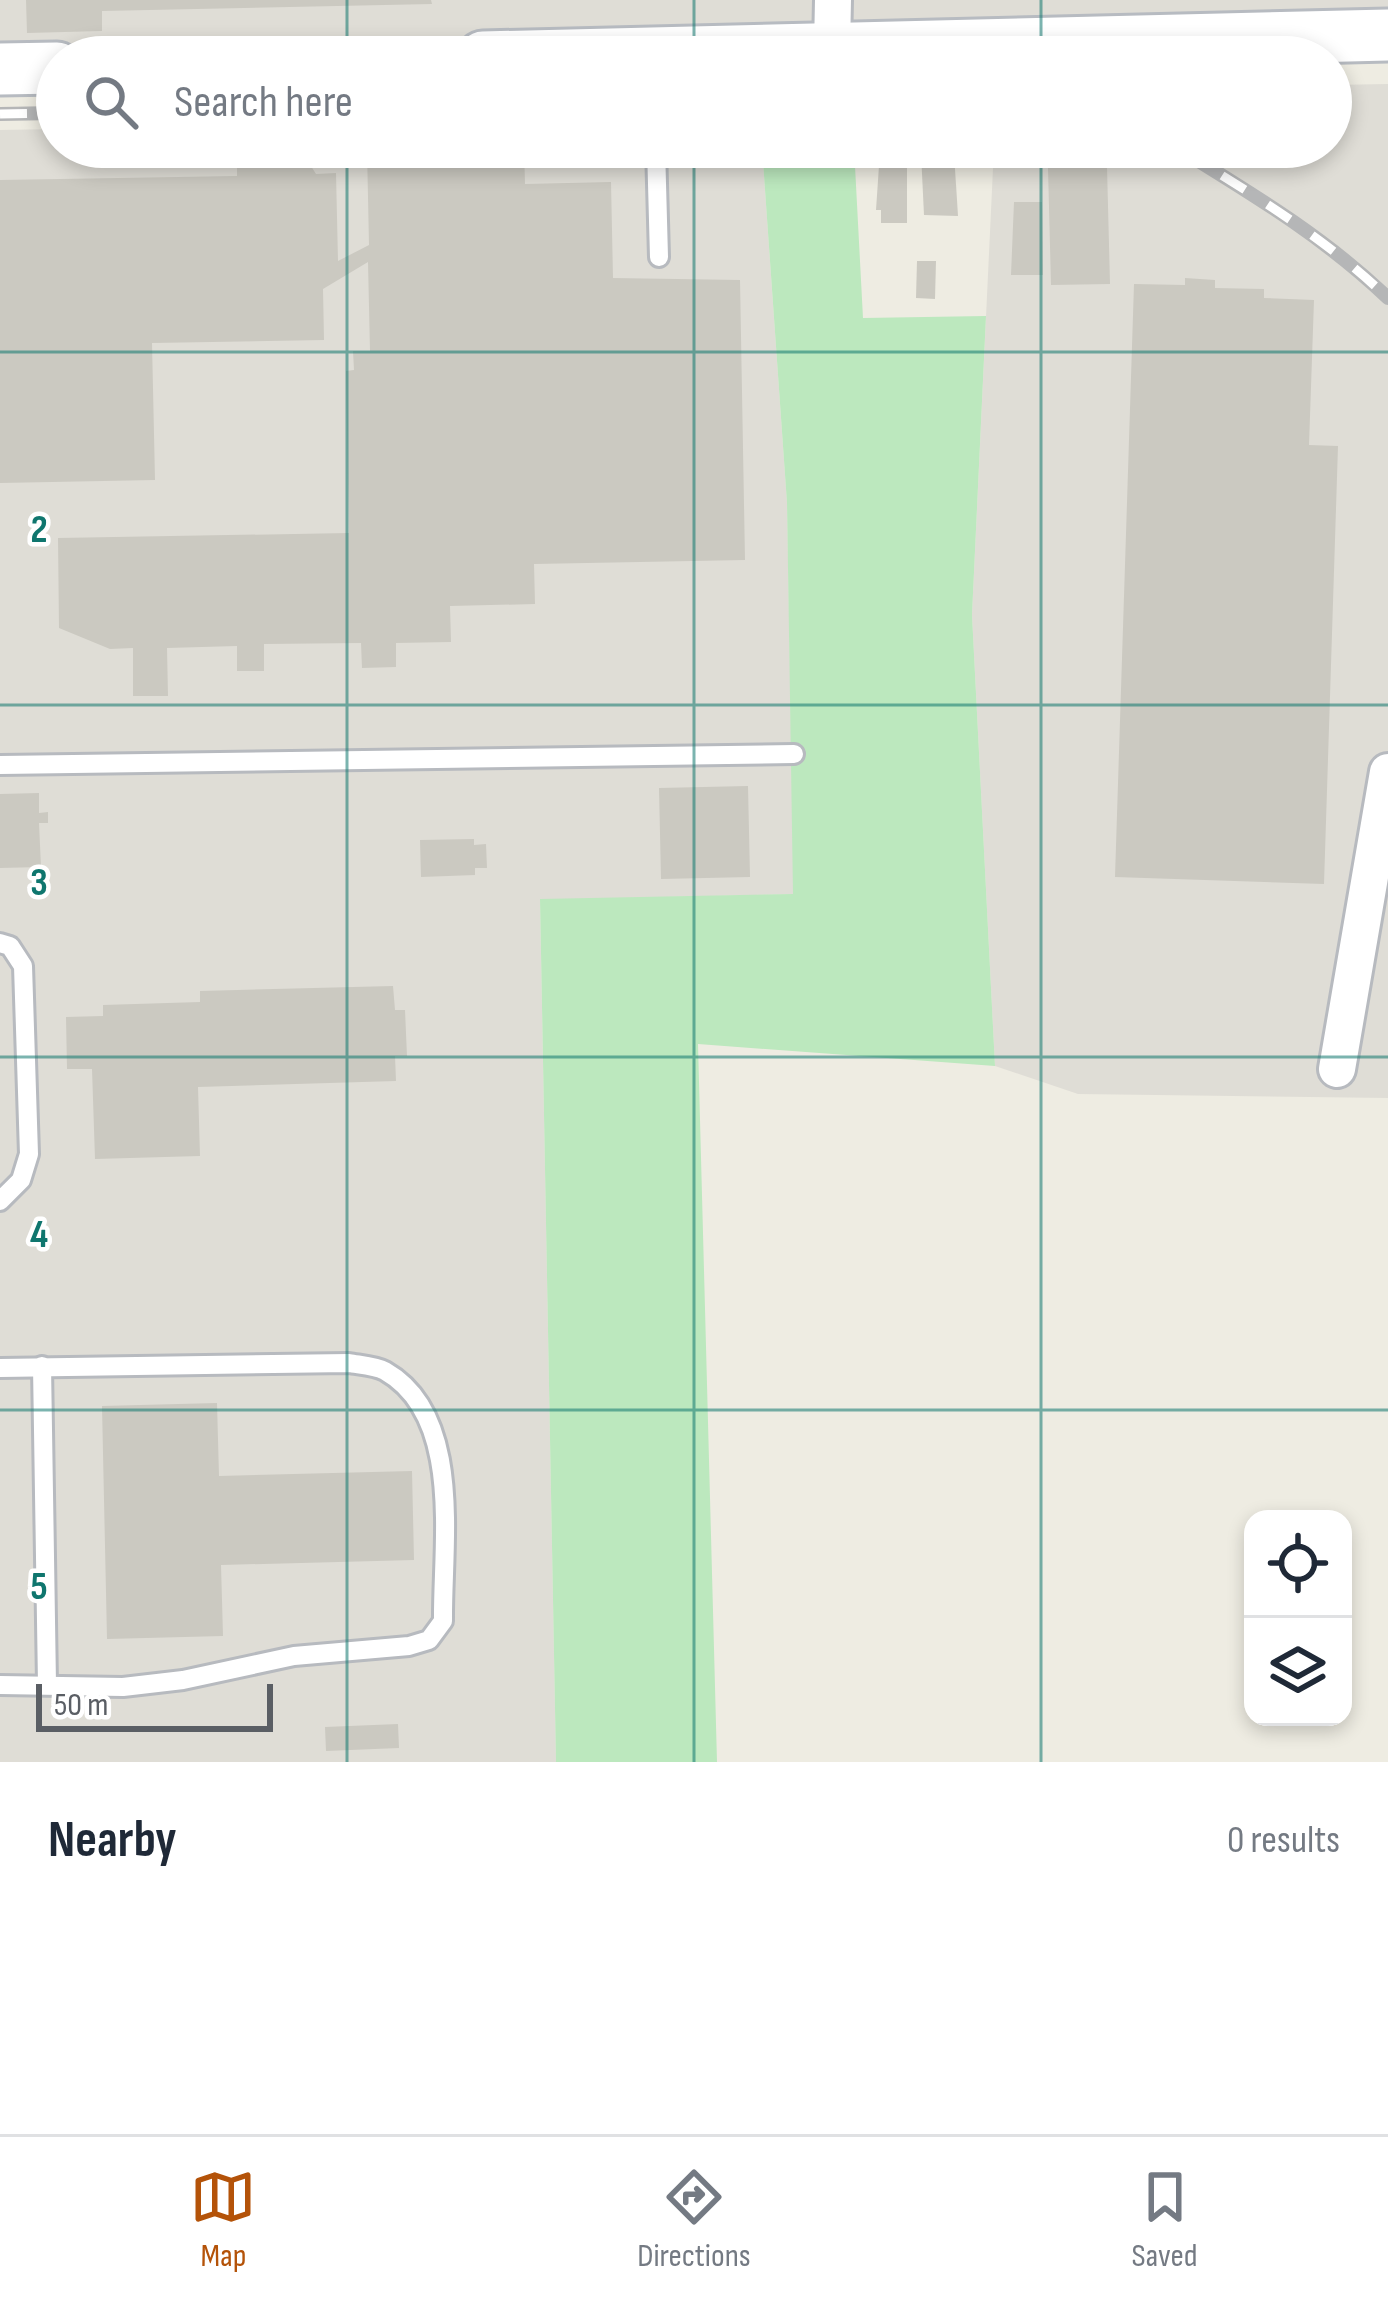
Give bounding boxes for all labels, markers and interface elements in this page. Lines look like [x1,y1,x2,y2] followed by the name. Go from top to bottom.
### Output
[36,36,1352,168] search box
[78,69,144,135] icon: search
[174,75,353,130] text: Search here
[30,507,48,554] text: 2
[30,860,48,907] text: 3
[30,1212,48,1259] text: 4
[1244,1510,1352,1726] map controls
[1244,1510,1352,1618] button: locate
[30,1564,48,1611] text: 5
[1244,1618,1352,1726] button: layers
[36,1678,273,1731] scale bar
[54,1685,108,1725] text: 50 m
[48,1810,177,1871] text: Nearby
[1227,1817,1340,1864] text: 0 results
[190,2164,256,2276] tab: Map
[637,2164,751,2276] tab: Directions
[1131,2164,1198,2276] tab: Saved

